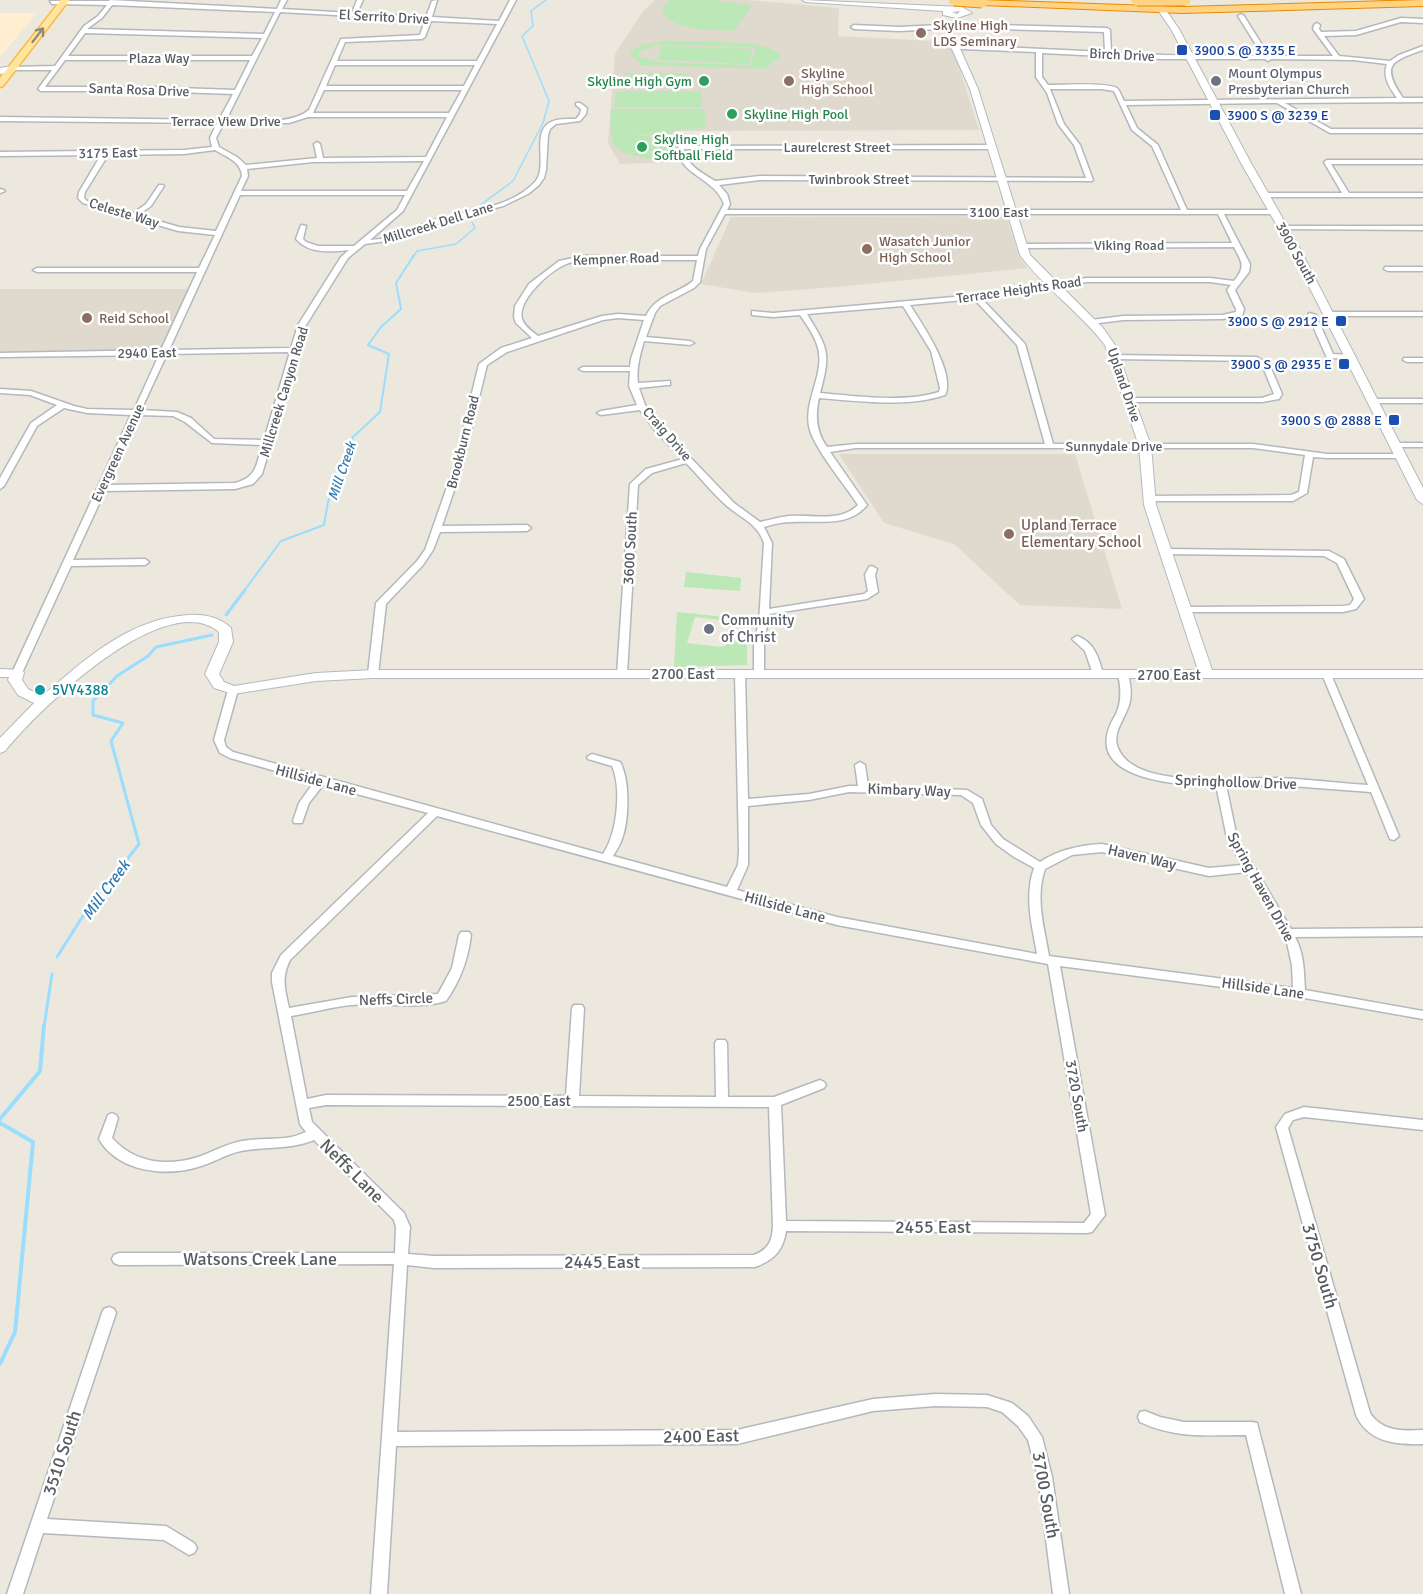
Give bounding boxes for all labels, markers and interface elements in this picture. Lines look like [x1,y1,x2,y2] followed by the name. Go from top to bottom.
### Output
[338,6,430,28] street label: El Serrito Drive
[933,17,1017,50] place label: Skyline High LDS Seminary
[914,26,928,40] marker: Skyline High LDS Seminary
[31,28,44,44] one-way arrow
[1194,42,1296,59] place label: 3900 S @ 3335 E
[1175,43,1189,57] marker: 3900 S @ 3335 E
[1089,45,1155,65] street label: Birch Drive
[129,50,190,67] street label: Plaza Way
[801,65,873,98] place label: Skyline High School
[1228,65,1349,98] place label: Mount Olympus Presbyterian Church
[587,73,692,90] place label: Skyline High Gym
[697,74,711,88] marker: Skyline High Gym
[782,74,796,88] marker: Skyline High School
[1209,74,1223,88] marker: Mount Olympus Presbyterian Church
[88,80,190,100] street label: Santa Rosa Drive
[744,106,848,123] place label: Skyline High Pool
[725,107,739,121] marker: Skyline High Pool
[1227,107,1329,124] place label: 3900 S @ 3239 E
[1208,108,1222,122] marker: 3900 S @ 3239 E
[171,113,281,130] street label: Terrace View Drive
[654,131,733,164] place label: Skyline High Softball Field
[784,139,891,156] street label: Laurelcrest Street
[635,140,649,154] marker: Skyline High Softball Field
[78,144,138,162] street label: 3175 East
[808,171,910,188] street label: Twinbrook Street
[87,194,161,232] street label: Celeste Way
[381,198,495,248] street label: Millcreek Dell Lane
[969,204,1029,221] street label: 3100 East
[1272,219,1320,287] street label: 3900 South
[879,233,971,266] place label: Wasatch Junior High School
[1094,237,1164,254] street label: Viking Road
[860,242,874,256] marker: Wasatch Junior High School
[572,249,660,269] street label: Kempner Road
[955,273,1083,307] street label: Terrace Heights Road
[99,310,169,327] place label: Reid School
[80,311,94,325] marker: Reid School
[1227,313,1329,330] place label: 3900 S @ 2912 E
[1334,314,1348,328] marker: 3900 S @ 2912 E
[256,325,312,459] street label: Millcreek Canyon Road
[117,344,177,362] street label: 2940 East
[1103,346,1145,424] street label: Upland Drive
[1230,356,1332,373] place label: 3900 S @ 2935 E
[1337,357,1351,371] marker: 3900 S @ 2935 E
[443,394,483,490] street label: Brookburn Road
[88,401,148,505] street label: Evergreen Avenue
[639,403,695,465] street label: Craig Drive
[1280,412,1382,429] place label: 3900 S @ 2888 E
[1387,413,1401,427] marker: 3900 S @ 2888 E
[324,438,361,502] water label: Mill Creek
[1066,438,1162,455] street label: Sunnydale Drive
[619,511,641,585] street label: 3600 South
[1021,516,1142,551] place label: Upland Terrace Elementary School
[1002,527,1016,541] marker: Upland Terrace Elementary School
[721,611,794,646] place label: Community of Christ
[702,622,716,636] marker: Community of Christ
[651,665,715,683] street label: 2700 East
[1137,666,1201,684] street label: 2700 East
[52,681,109,699] place label: 5VY4388
[33,683,47,697] marker: 5VY4388
[273,761,359,799] street label: Hillside Lane
[1175,771,1297,793] street label: Springhollow Drive
[867,780,951,800] street label: Kimbary Way
[1224,829,1298,945] street label: Spring Haven Drive
[1106,840,1178,874] street label: Haven Way
[78,854,136,924] water label: Mill Creek
[742,888,828,926] street label: Hillside Lane
[1221,973,1305,1003] street label: Hillside Lane
[359,989,433,1009] street label: Neffs Circle
[1062,1058,1092,1134] street label: 3720 South
[507,1092,571,1110] street label: 2500 East
[315,1134,389,1208] street label: Neffs Lane
[895,1216,971,1238] street label: 2455 East
[1297,1221,1343,1311] street label: 3750 South
[183,1248,337,1270] street label: Watsons Creek Lane
[564,1251,640,1273] street label: 2445 East
[38,1408,86,1498] street label: 3510 South
[663,1424,739,1448] street label: 2400 East
[1028,1450,1064,1540] street label: 3700 South

